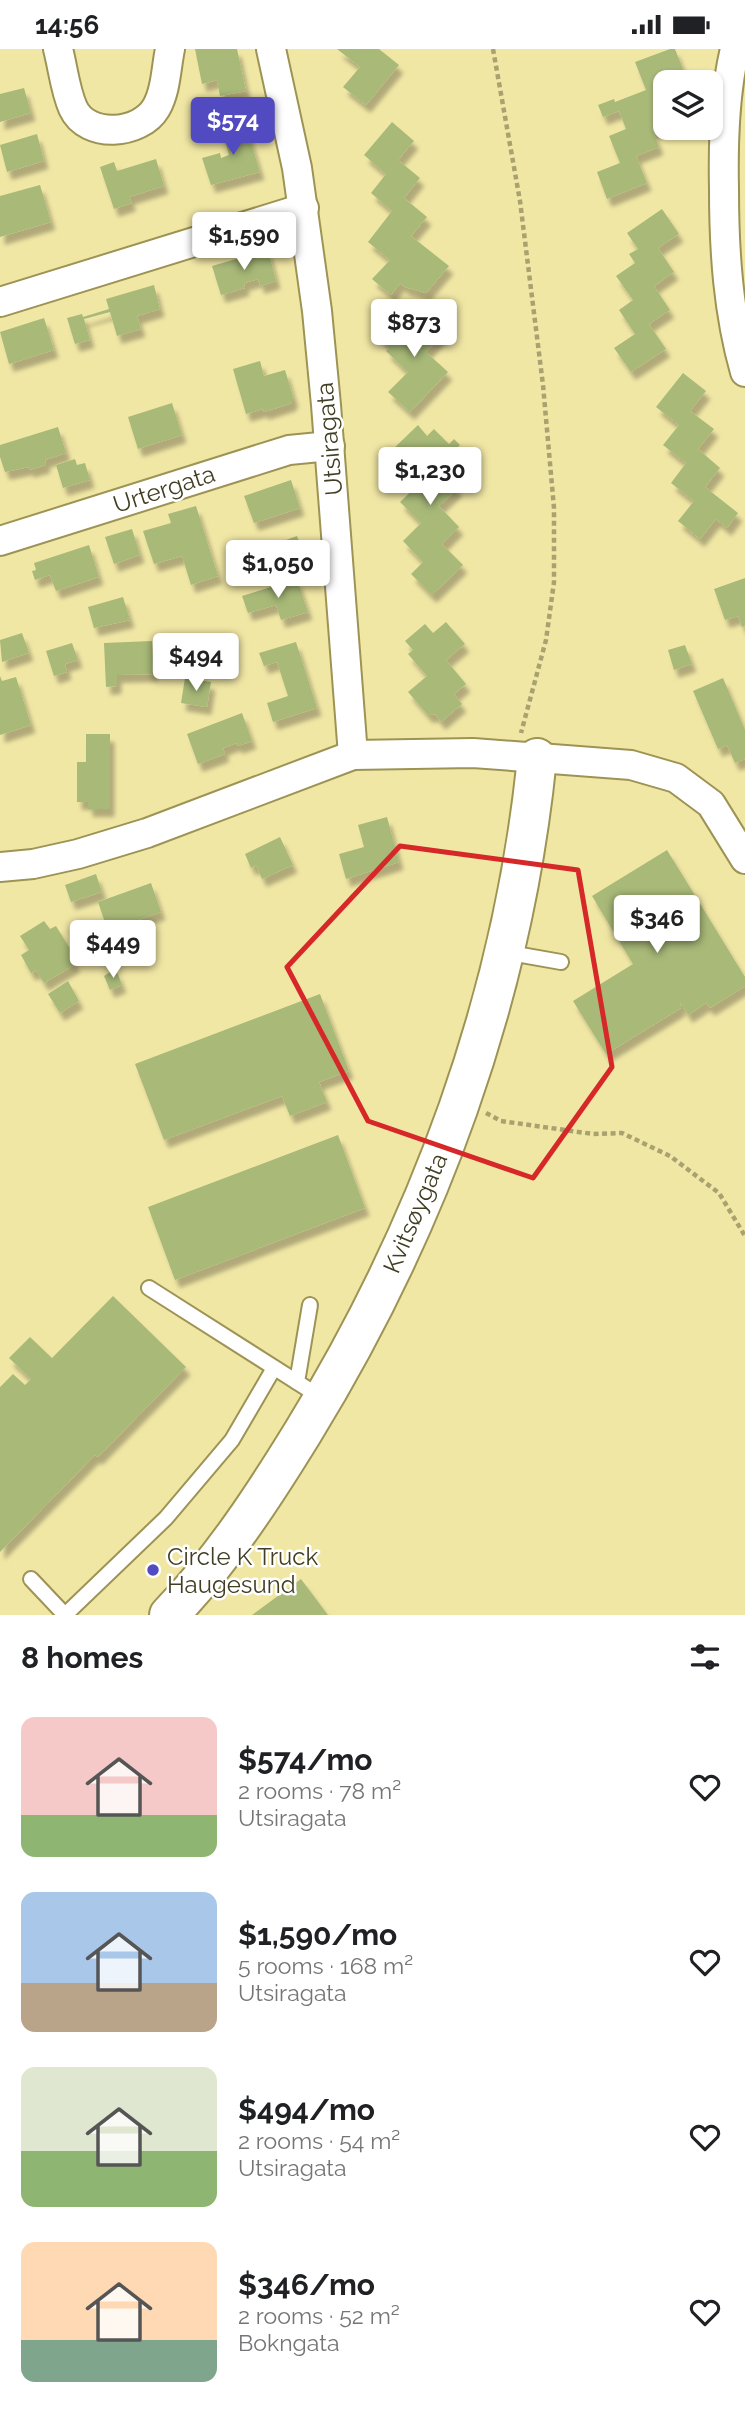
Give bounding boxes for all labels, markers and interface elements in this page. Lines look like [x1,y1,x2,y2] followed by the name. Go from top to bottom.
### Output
[35,10,99,40] text: 14:56
[653,70,723,140] map controls
[653,70,723,140] button: layers
[192,97,274,157] pin: $574
[207,106,259,133] text: $574
[187,213,301,272] pin: $1,590
[208,221,280,248] text: $1,590
[373,299,455,359] pin: $873
[387,308,441,335] text: $873
[310,381,348,497] street label: Utsiragata
[373,447,487,507] pin: $1,230
[394,456,466,483] text: $1,230
[109,459,219,519] street label: Urtergata
[221,540,335,600] pin: $1,050
[242,549,314,576] text: $1,050
[155,633,237,693] pin: $494
[169,642,223,669] text: $494
[616,895,698,955] pin: $346
[630,904,684,931] text: $346
[72,921,154,980] pin: $449
[86,929,140,956] text: $449
[377,1149,453,1277] street label: Kvitsøygata
[167,1542,319,1599] place label: Circle K Truck Haugesund
[145,1562,161,1578] marker: Circle K Truck Haugesund
[686,1638,724,1676] icon: filters
[21,1640,143,1675] text: 8 homes
[238,1742,373,1777] text: $574/mo
[77,1745,161,1829] icon: home
[686,1768,724,1806] icon: heart
[238,1777,401,1804] text: 2 rooms · 78 m²
[238,1804,347,1831] text: Utsiragata
[238,1917,397,1952] text: $1,590/mo
[77,1920,161,2004] icon: home
[686,1943,724,1981] icon: heart
[238,1952,413,1979] text: 5 rooms · 168 m²
[238,1979,347,2006] text: Utsiragata
[238,2092,375,2127] text: $494/mo
[77,2095,161,2179] icon: home
[686,2118,724,2156] icon: heart
[238,2127,400,2154] text: 2 rooms · 54 m²
[238,2154,347,2181] text: Utsiragata
[238,2267,375,2302] text: $346/mo
[77,2270,161,2354] icon: home
[686,2293,724,2331] icon: heart
[238,2302,400,2329] text: 2 rooms · 52 m²
[238,2329,340,2356] text: Bokngata

